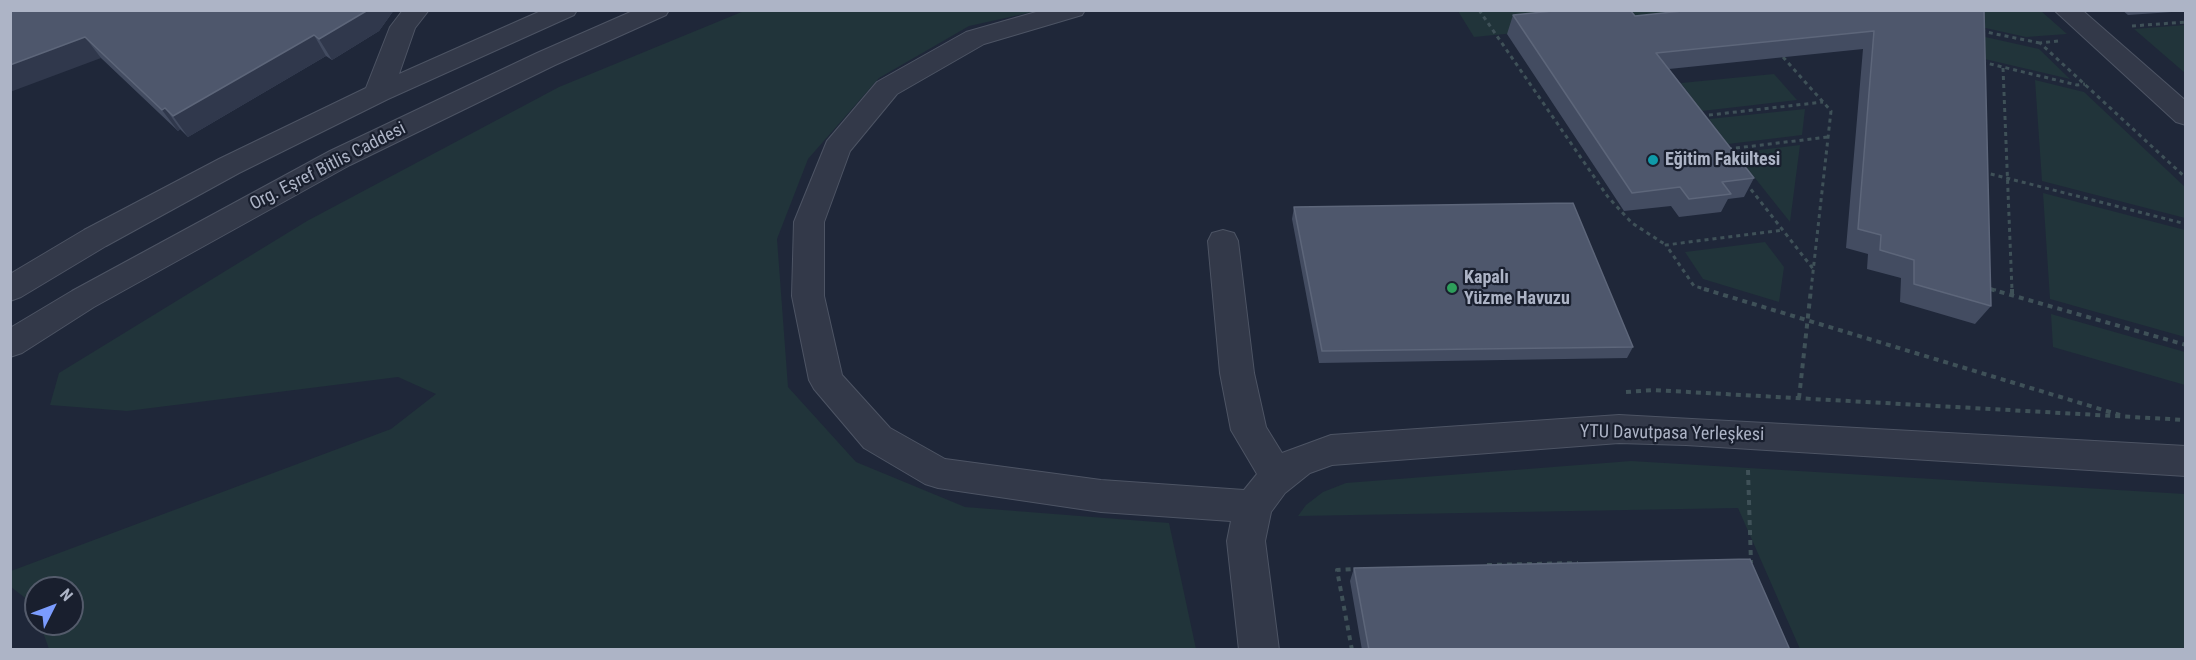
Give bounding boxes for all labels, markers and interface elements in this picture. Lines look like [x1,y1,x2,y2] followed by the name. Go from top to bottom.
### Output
[246,118,410,216] street label: Org. Eşref Bitlis Caddesi
[1665,149,1780,171] place label: Eğitim Fakültesi
[1646,153,1660,167] marker: Eğitim Fakültesi
[1464,267,1570,310] place label: Kapalı Yüzme Havuzu
[1445,281,1459,295] marker: Kapalı Yüzme Havuzu
[1580,422,1764,446] street label: YTU Davutpasa Yerleşkesi
[24,576,84,636] north arrow
[56,585,77,605] text: N

